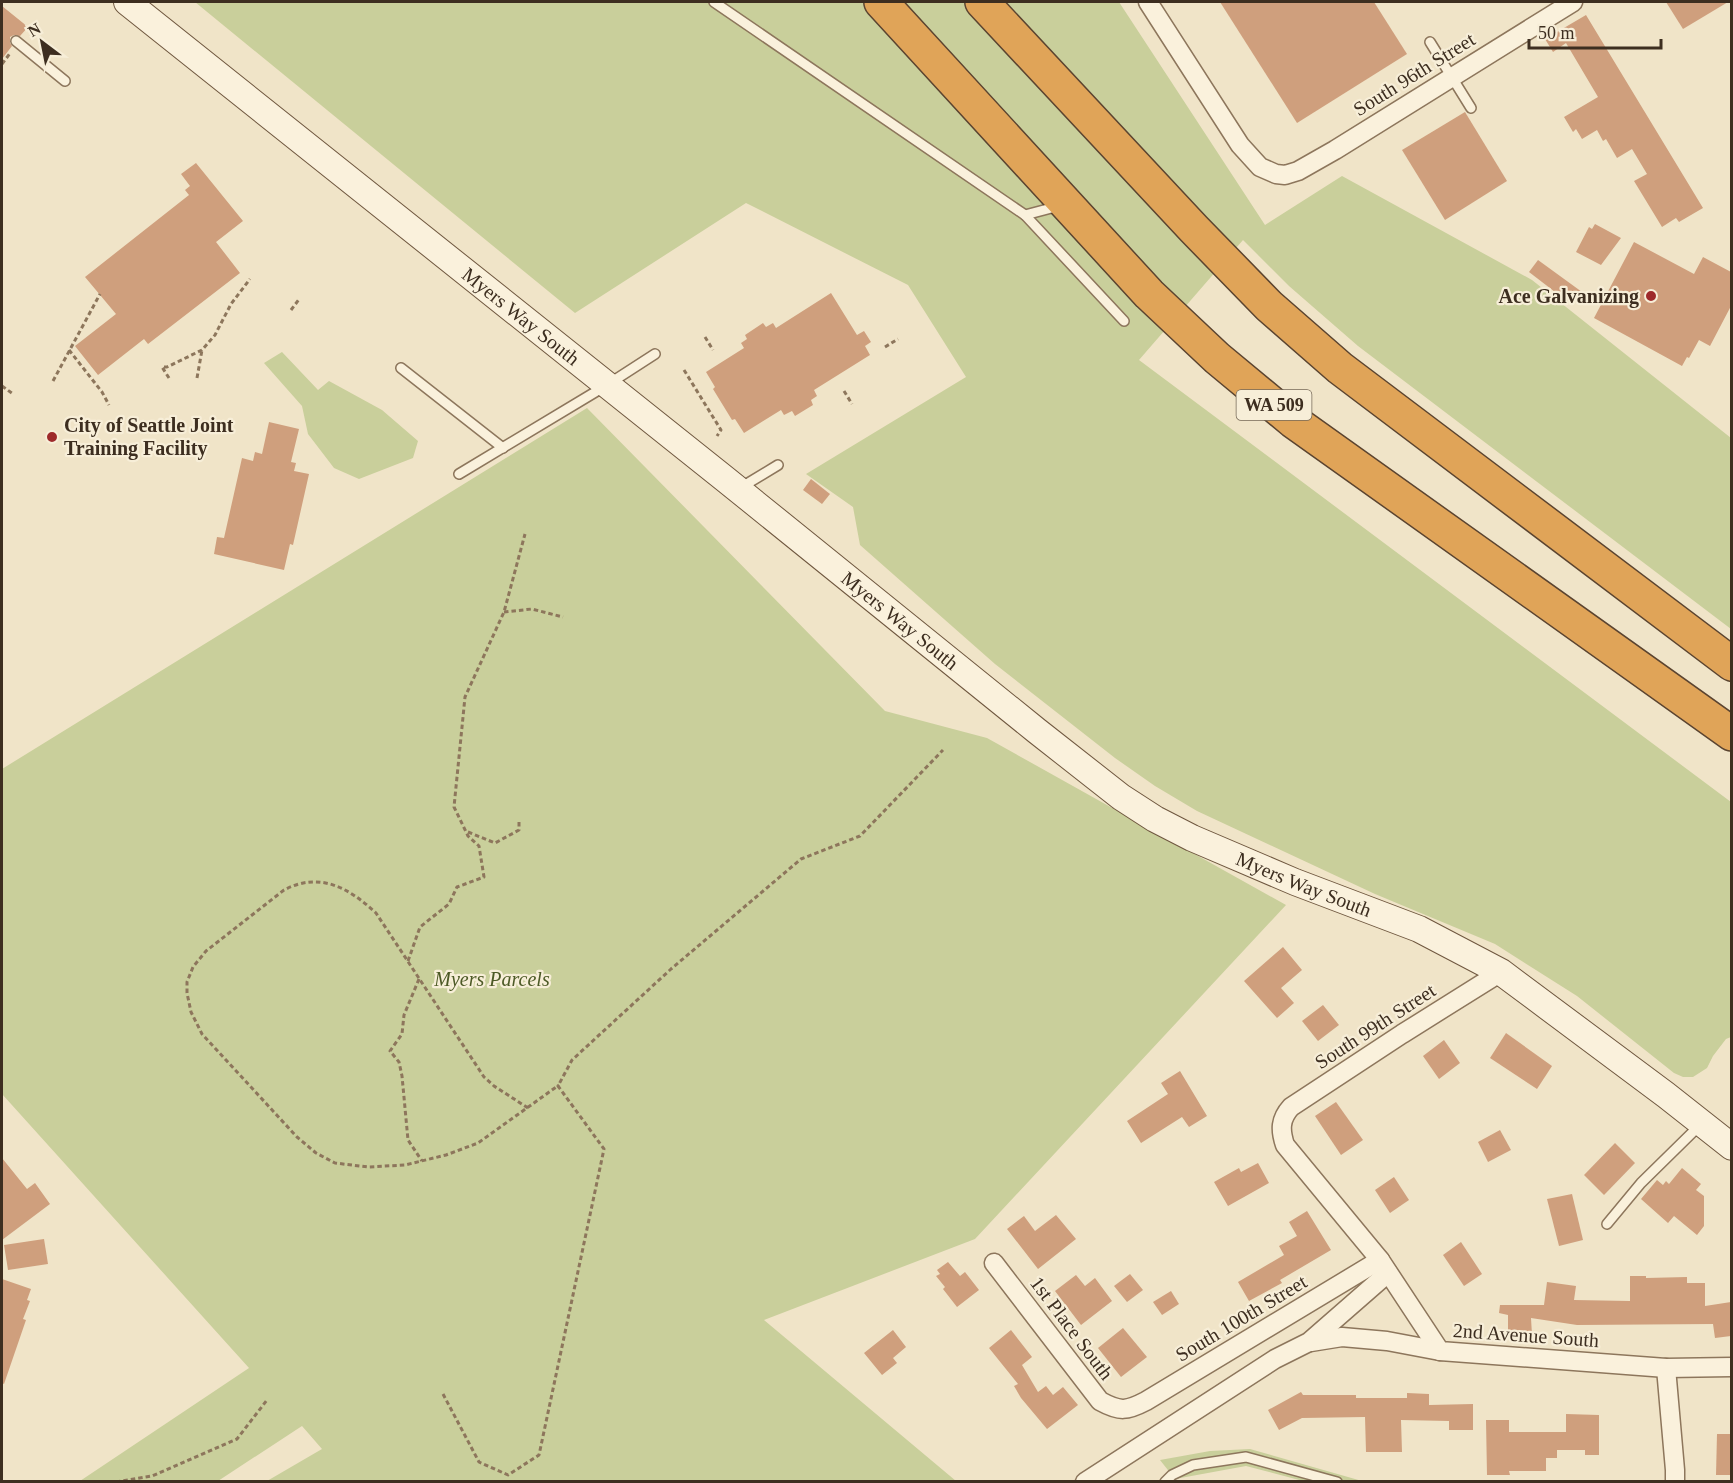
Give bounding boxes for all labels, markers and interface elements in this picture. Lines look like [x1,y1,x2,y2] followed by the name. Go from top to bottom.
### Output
[12,12,72,72] north arrow
[1529,12,1661,50] scale bar
[25,19,44,40] text: N
[1538,23,1575,43] text: 50 m
[1349,28,1479,120] street label: South 96th Street
[458,263,584,370] street label: Myers Way South
[1498,285,1639,308] place label: Ace Galvanizing
[1644,289,1658,303] marker: Ace Galvanizing
[1236,390,1312,420] road number: WA 509
[64,414,234,460] place label: City of Seattle Joint Training Facility
[45,430,59,444] marker: City of Seattle Joint Training Facility
[837,567,963,674] street label: Myers Way South
[1233,847,1375,921] street label: Myers Way South
[433,968,550,991] park label: Myers Parcels
[1311,979,1440,1073] street label: South 99th Street
[1172,1270,1311,1366] street label: South 100th Street
[1026,1272,1118,1384] street label: 1st Place South
[1452,1319,1600,1351] street label: 2nd Avenue South

